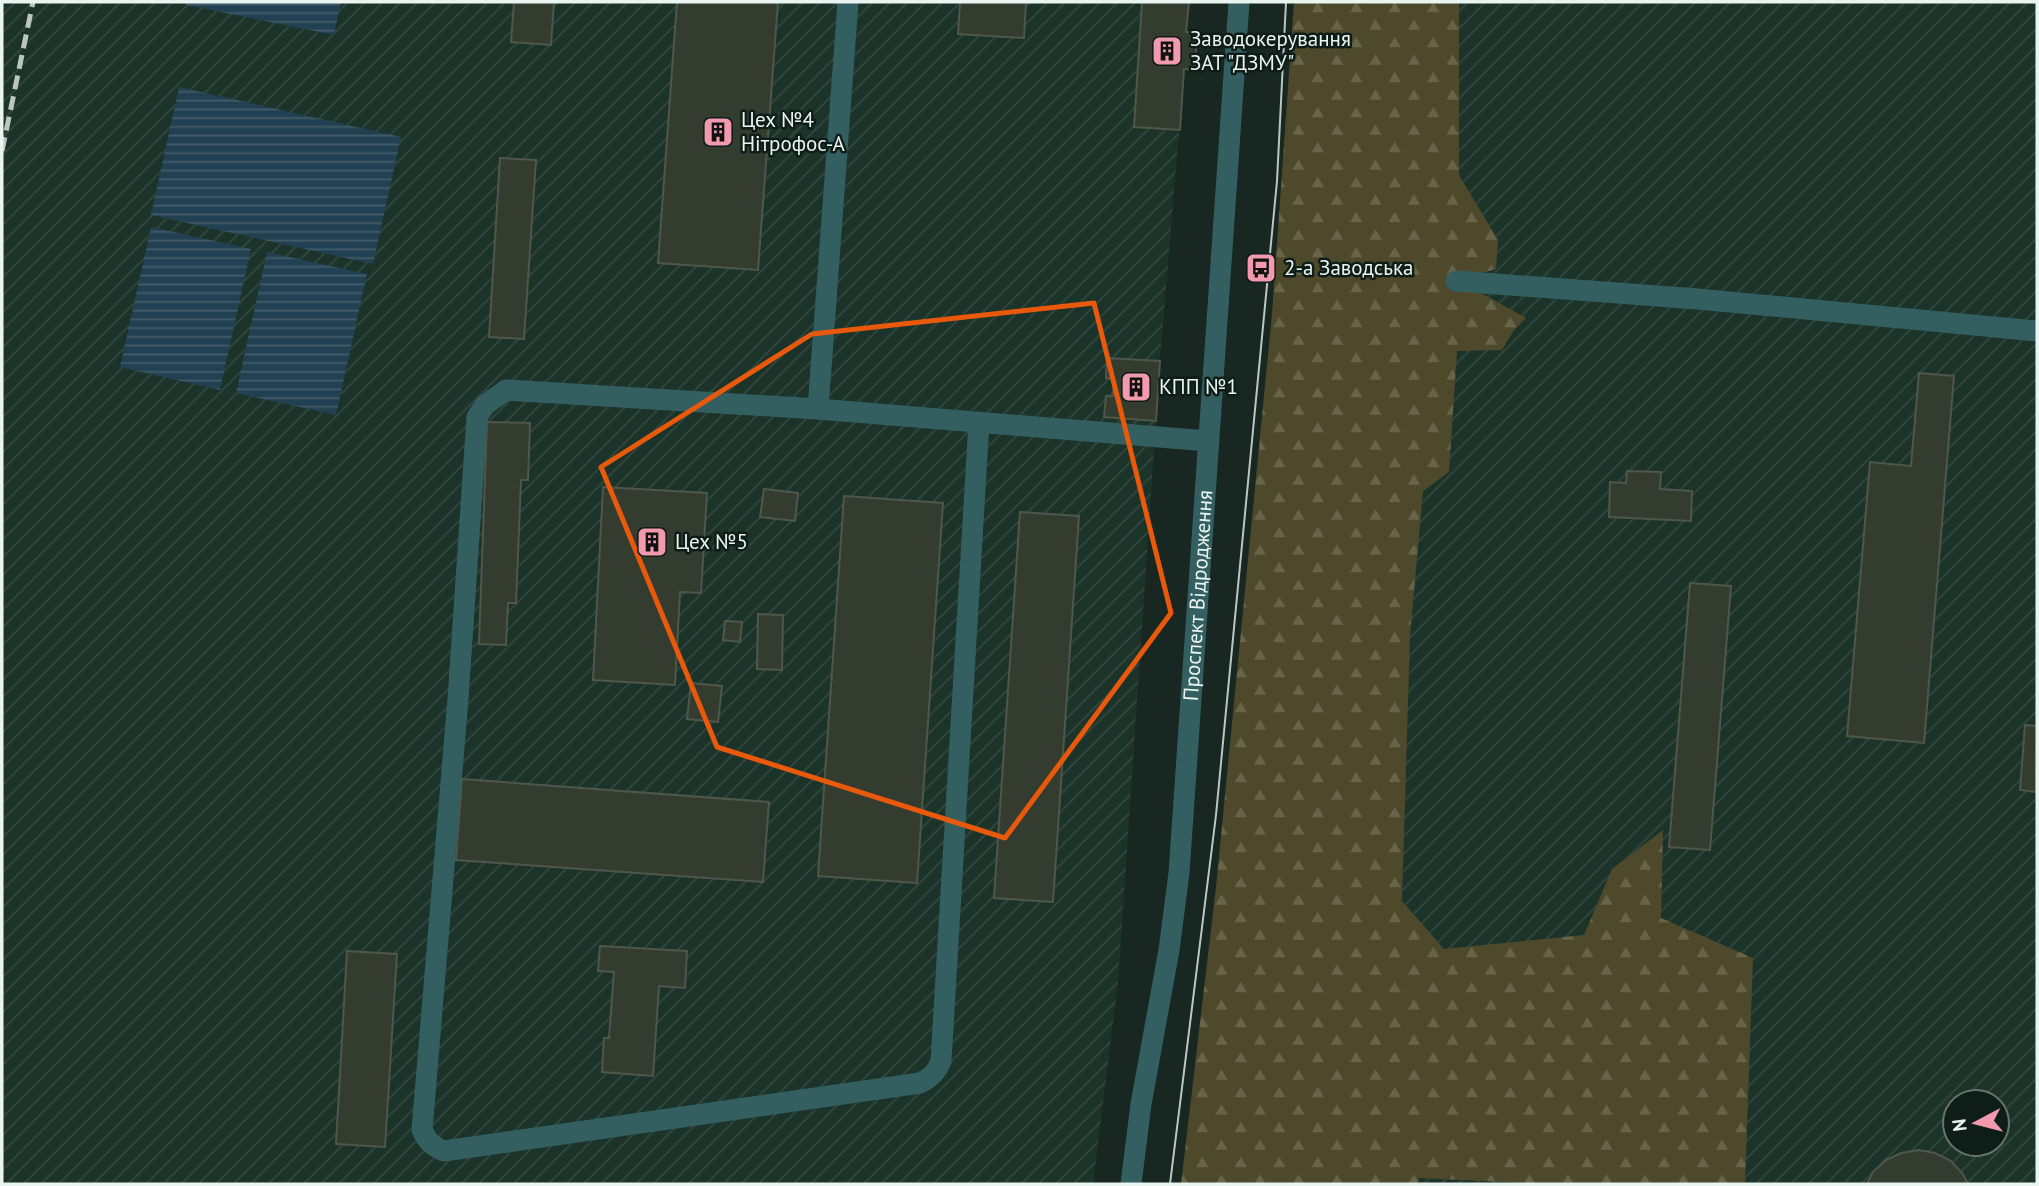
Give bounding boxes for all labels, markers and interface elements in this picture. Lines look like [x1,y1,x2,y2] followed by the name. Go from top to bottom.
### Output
[1190,25,1351,76] place label: Заводокерування ЗАТ "ДЗМУ"
[1150,34,1184,68] building icon: Заводокерування ЗАТ "ДЗМУ"
[741,106,845,157] place label: Цех №4 Нітрофос-А
[701,115,735,149] building icon: Цех №4 Нітрофос-А
[1244,251,1278,285] bus stop icon: 2-а Заводська
[1284,254,1413,281] place label: 2-а Заводська
[1119,370,1153,404] building icon: КПП №1
[1159,373,1238,400] place label: КПП №1
[1177,489,1218,702] street label: Проспект Відродження
[635,525,669,559] building icon: Цех №5
[675,528,748,555] place label: Цех №5
[1941,1088,2011,1158] north arrow
[1946,1117,1972,1133] text: N

